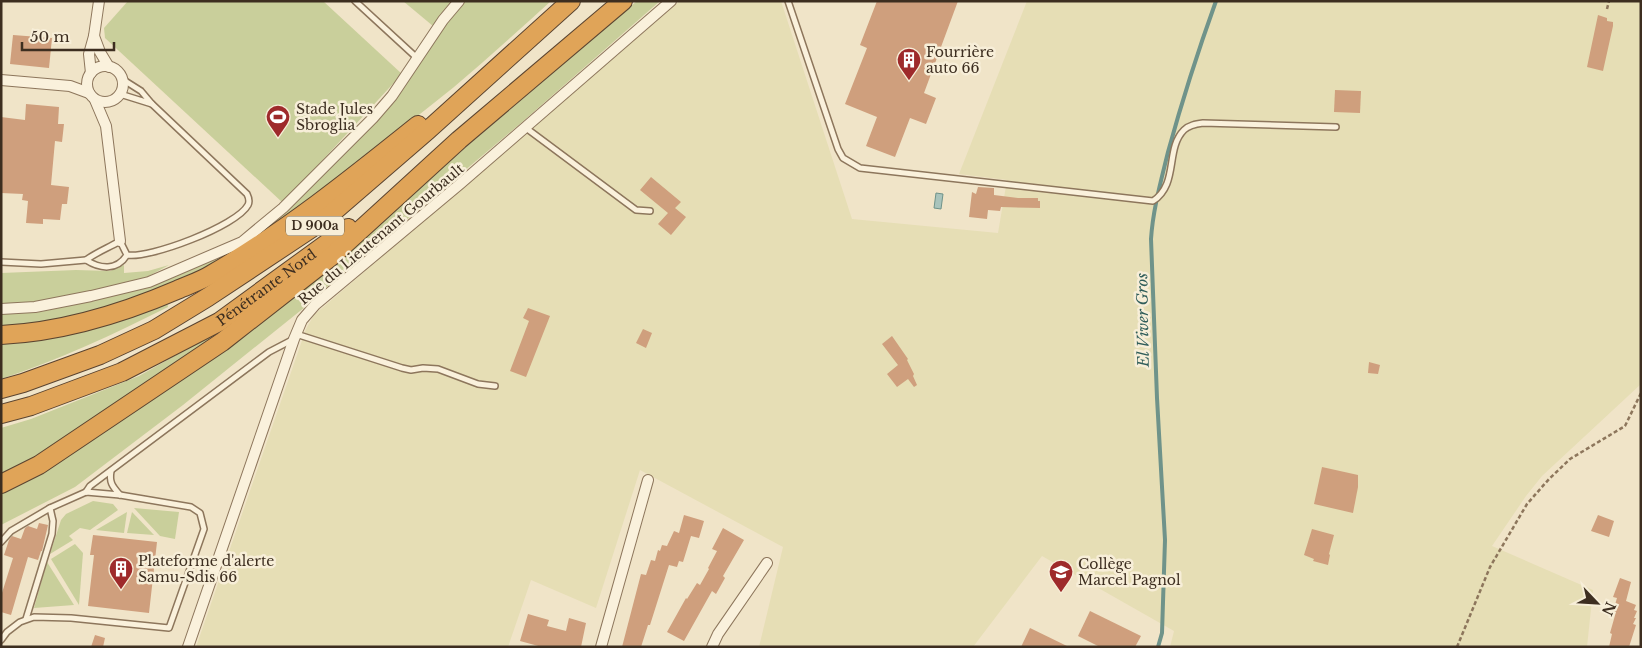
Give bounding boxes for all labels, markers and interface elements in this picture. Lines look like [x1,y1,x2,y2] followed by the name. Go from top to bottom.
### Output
[22,20,115,52] scale bar
[30,27,70,46] text: 50 m
[926,43,994,77] place label: Fourrière auto 66
[896,47,922,81] building icon: Fourrière auto 66
[296,100,373,134] place label: Stade Jules Sbroglia
[265,104,291,138] sports icon: Stade Jules Sbroglia
[294,159,468,309] street label: Rue du Lieutenant Gourbault
[286,217,344,236] road number: D 900a
[213,245,320,330] street label: Pénétrante Nord
[1132,273,1153,368] water label: El Viver Gros
[138,552,274,586] place label: Plateforme d'alerte Samu-Sdis 66
[1078,555,1181,589] place label: Collège Marcel Pagnol
[108,556,134,590] building icon: Plateforme d'alerte Samu-Sdis 66
[1048,559,1074,593] school or university icon: Collège Marcel Pagnol
[1572,578,1622,628] north arrow
[1598,599,1620,618] text: N

